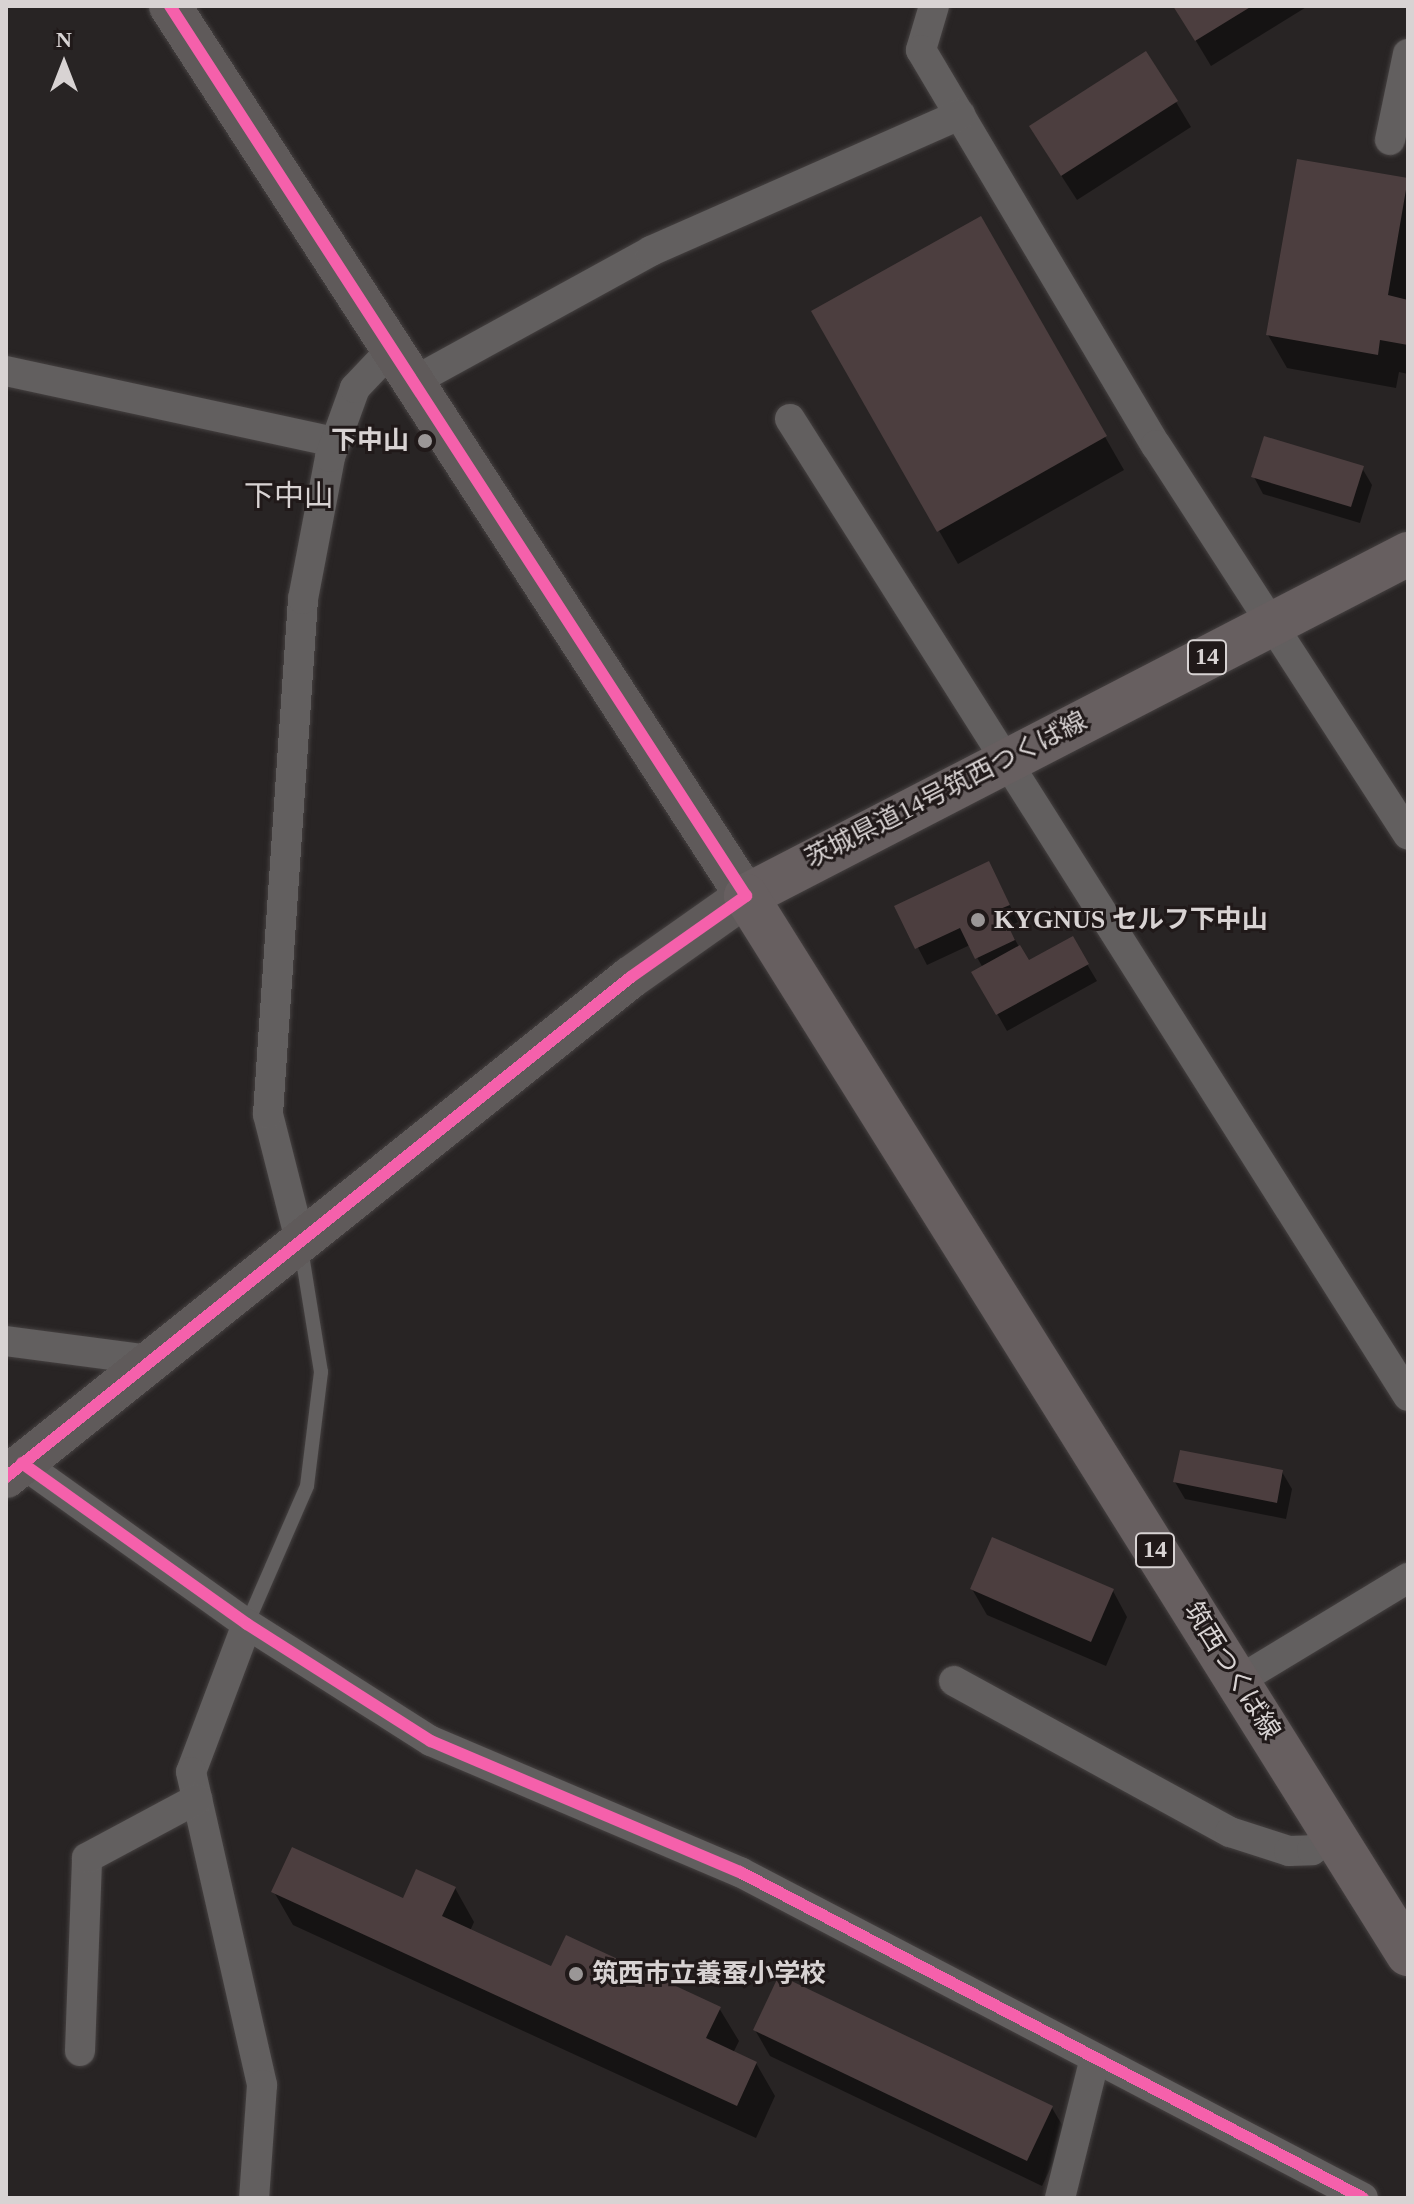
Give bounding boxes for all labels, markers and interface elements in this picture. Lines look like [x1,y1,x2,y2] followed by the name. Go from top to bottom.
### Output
[24,24,104,104] north arrow
[56,27,72,52] text: N
[331,425,409,457] place label: 下中山
[416,432,434,450] marker: 下中山
[244,478,334,514] district label: 下中山
[1187,637,1227,677] road number: 14
[800,705,1092,875] street label: 茨城県道14号筑西つくば線
[994,904,1268,936] place label: KYGNUS セルフ下中山
[969,911,987,929] marker: KYGNUS セルフ下中山
[1135,1530,1175,1570] road number: 14
[1177,1597,1287,1745] street label: 筑西つくば線
[592,1958,826,1990] place label: 筑西市立養蚕小学校
[567,1965,585,1983] marker: 筑西市立養蚕小学校

